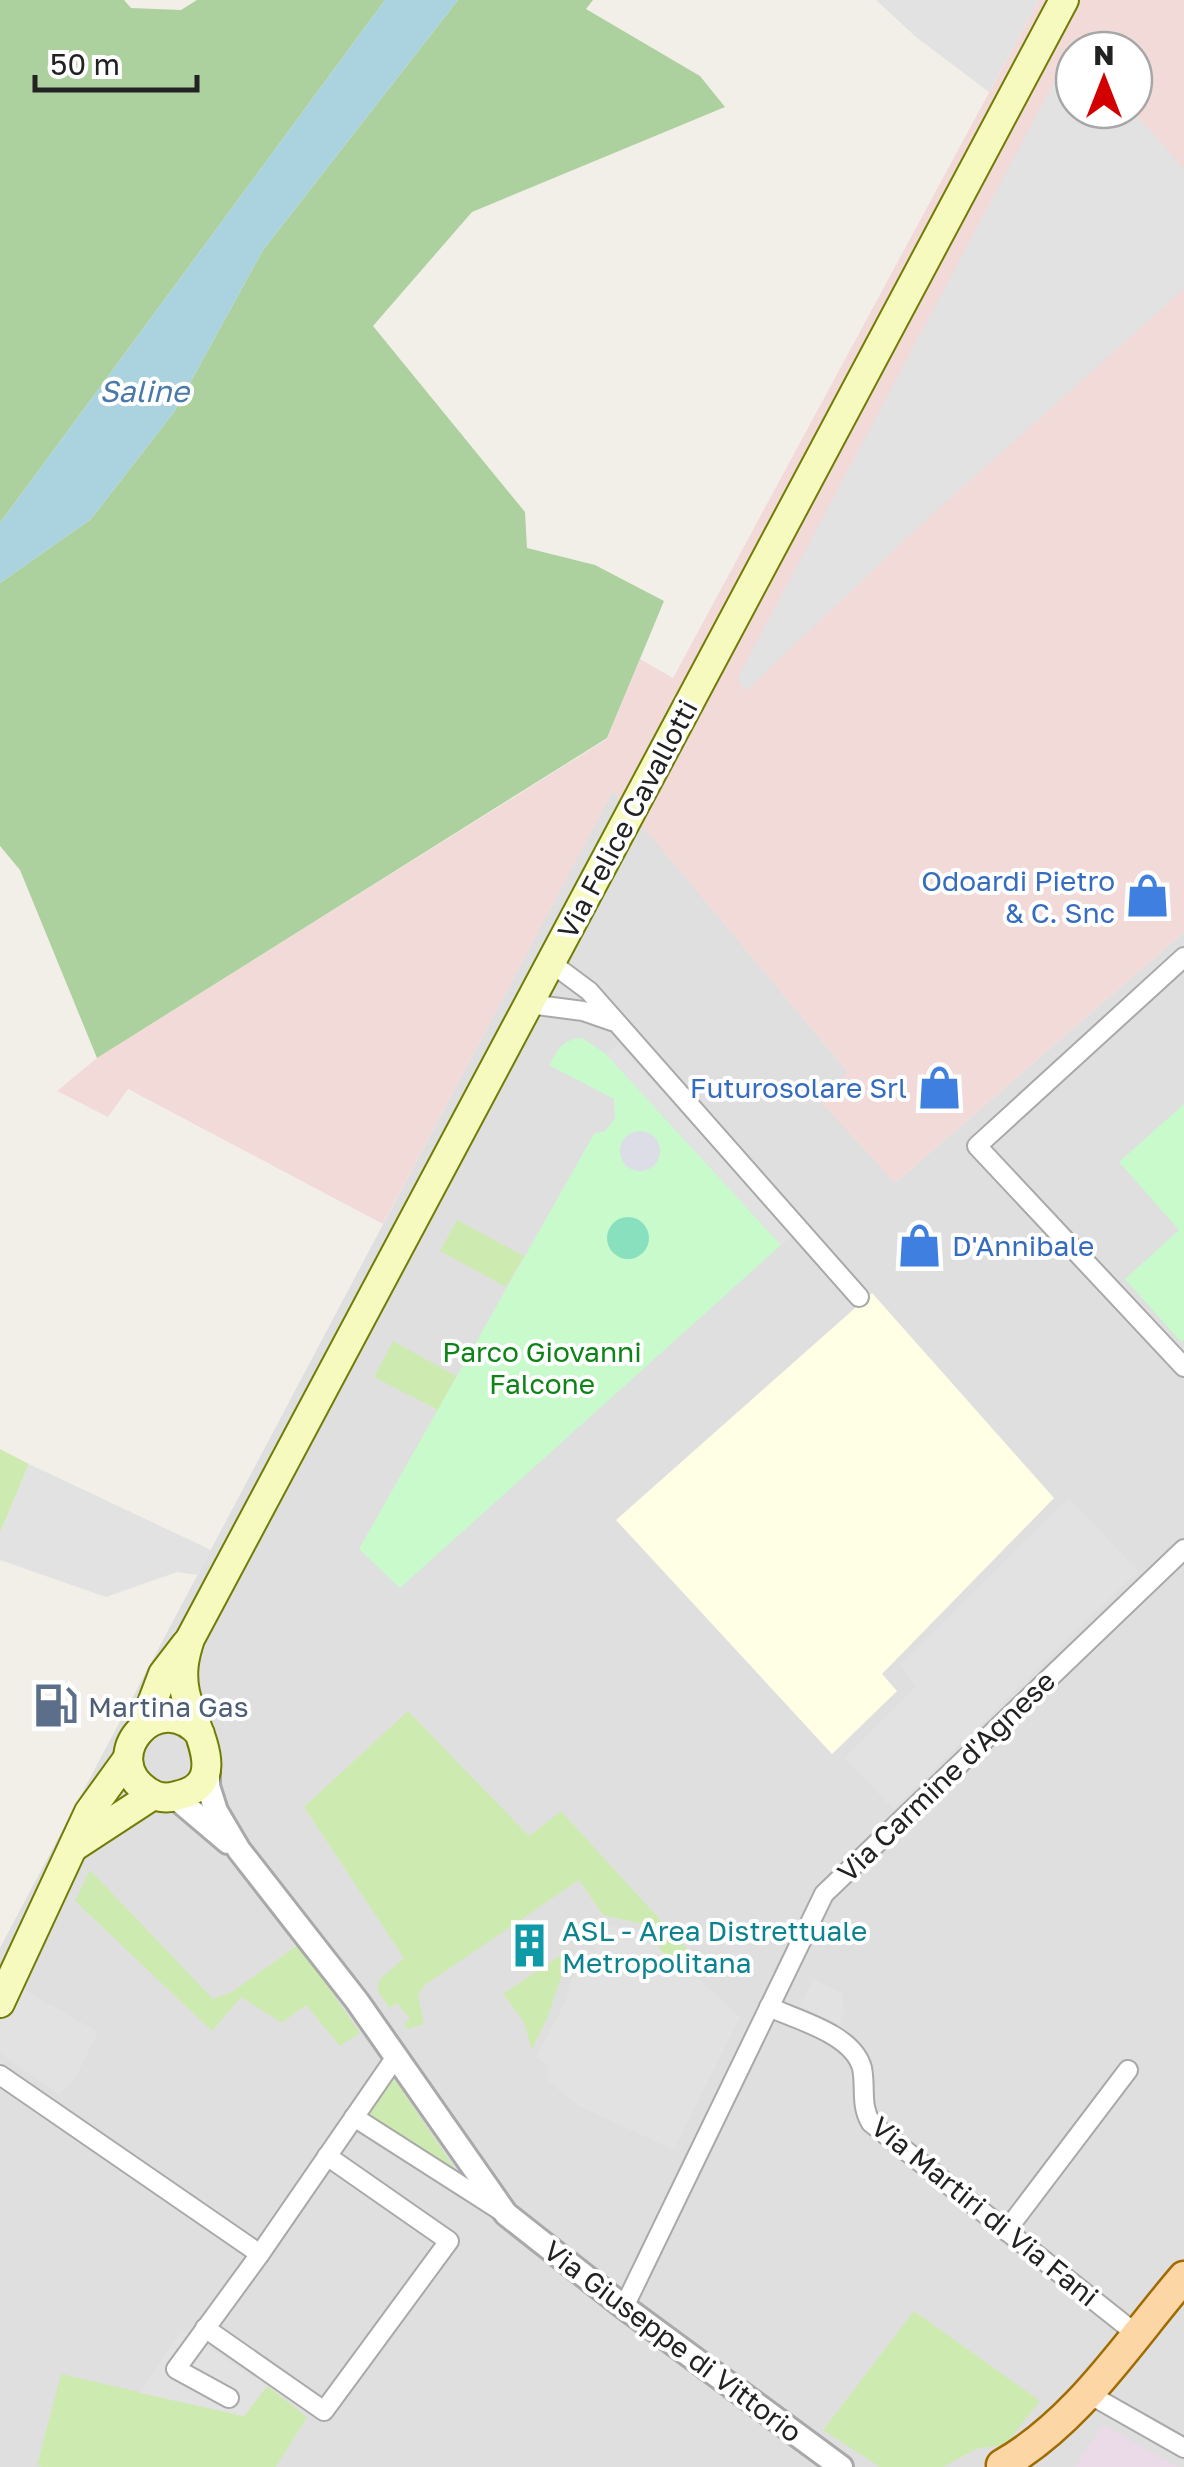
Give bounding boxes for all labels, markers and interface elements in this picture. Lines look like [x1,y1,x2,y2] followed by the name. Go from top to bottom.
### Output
[35,30,198,92] scale bar
[1054,30,1154,130] north arrow
[1093,38,1115,71] text: N
[50,46,120,82] text: 50 m
[99,373,191,409] water label: Saline
[550,694,704,944] street label: Via Felice Cavallotti
[921,864,1115,929] place label: Odoardi Pietro & C. Snc
[1124,872,1172,920] shop icon: Odoardi Pietro & C. Snc
[916,1063,964,1111] shop icon: Futurosolare Srl
[690,1071,907,1104] place label: Futurosolare Srl
[895,1221,943,1269] shop icon: D'Annibale
[952,1229,1094,1262] place label: D'Annibale
[442,1335,642,1400] park label: Parco Giovanni Falcone
[831,1664,1061,1888] street label: Via Carmine d'Agnese
[31,1682,79,1730] fuel station icon: Martina Gas
[88,1690,249,1723] place label: Martina Gas
[562,1914,867,1979] place label: ASL - Area Distrettuale Metropolitana
[505,1922,553,1970] building icon: ASL - Area Distrettuale Metropolitana
[865,2109,1105,2313] street label: Via Martiri di Via Fani
[538,2233,808,2449] street label: Via Giuseppe di Vittorio

